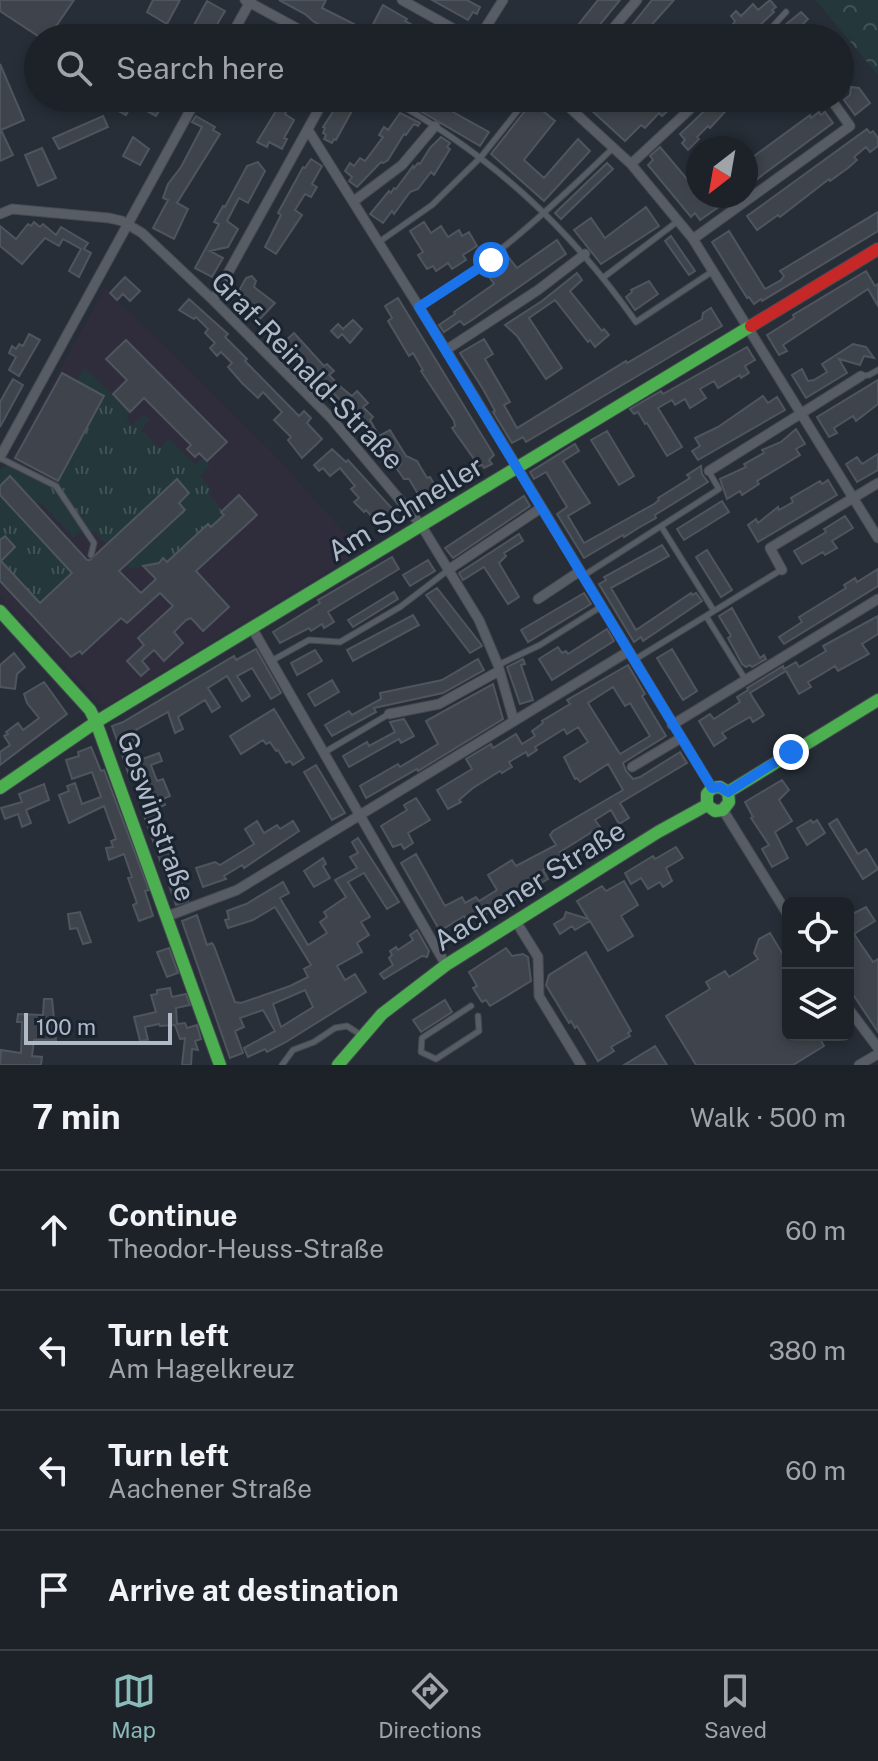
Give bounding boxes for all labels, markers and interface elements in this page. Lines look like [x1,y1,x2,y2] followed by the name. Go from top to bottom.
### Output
[24,24,854,112] search box
[52,46,96,90] icon: search
[116,50,284,86] text: Search here
[686,136,758,208] north arrow
[473,242,509,278] route start
[205,264,411,476] street label: Graf-Reinald-Straße
[321,449,489,567] street label: Am Schneller
[111,727,203,905] street label: Goswinstraße
[773,734,809,770] route end
[427,813,631,957] street label: Aachener Straße
[782,897,854,1041] map controls
[782,897,854,969] button: locate
[782,969,854,1041] button: layers
[24,1009,172,1045] scale bar
[36,1014,96,1040] text: 100 m
[32,1097,121,1137] text: 7 min
[690,1102,846,1133] text: Walk · 500 m
[108,1197,238,1233] text: Continue
[32,1208,76,1252] icon: ahead
[785,1215,846,1246] text: 60 m
[108,1233,384,1264] text: Theodor-Heuss-Straße
[108,1317,229,1353] text: Turn left
[32,1328,76,1372] icon: left
[768,1335,846,1366] text: 380 m
[108,1353,295,1384] text: Am Hagelkreuz
[108,1437,229,1473] text: Turn left
[32,1448,76,1492] icon: left
[785,1455,846,1486] text: 60 m
[108,1473,312,1504] text: Aachener Straße
[32,1568,76,1612] icon: arrive
[108,1572,399,1608] text: Arrive at destination
[111,1669,156,1743] tab: Map
[378,1669,482,1743] tab: Directions
[704,1669,767,1743] tab: Saved

